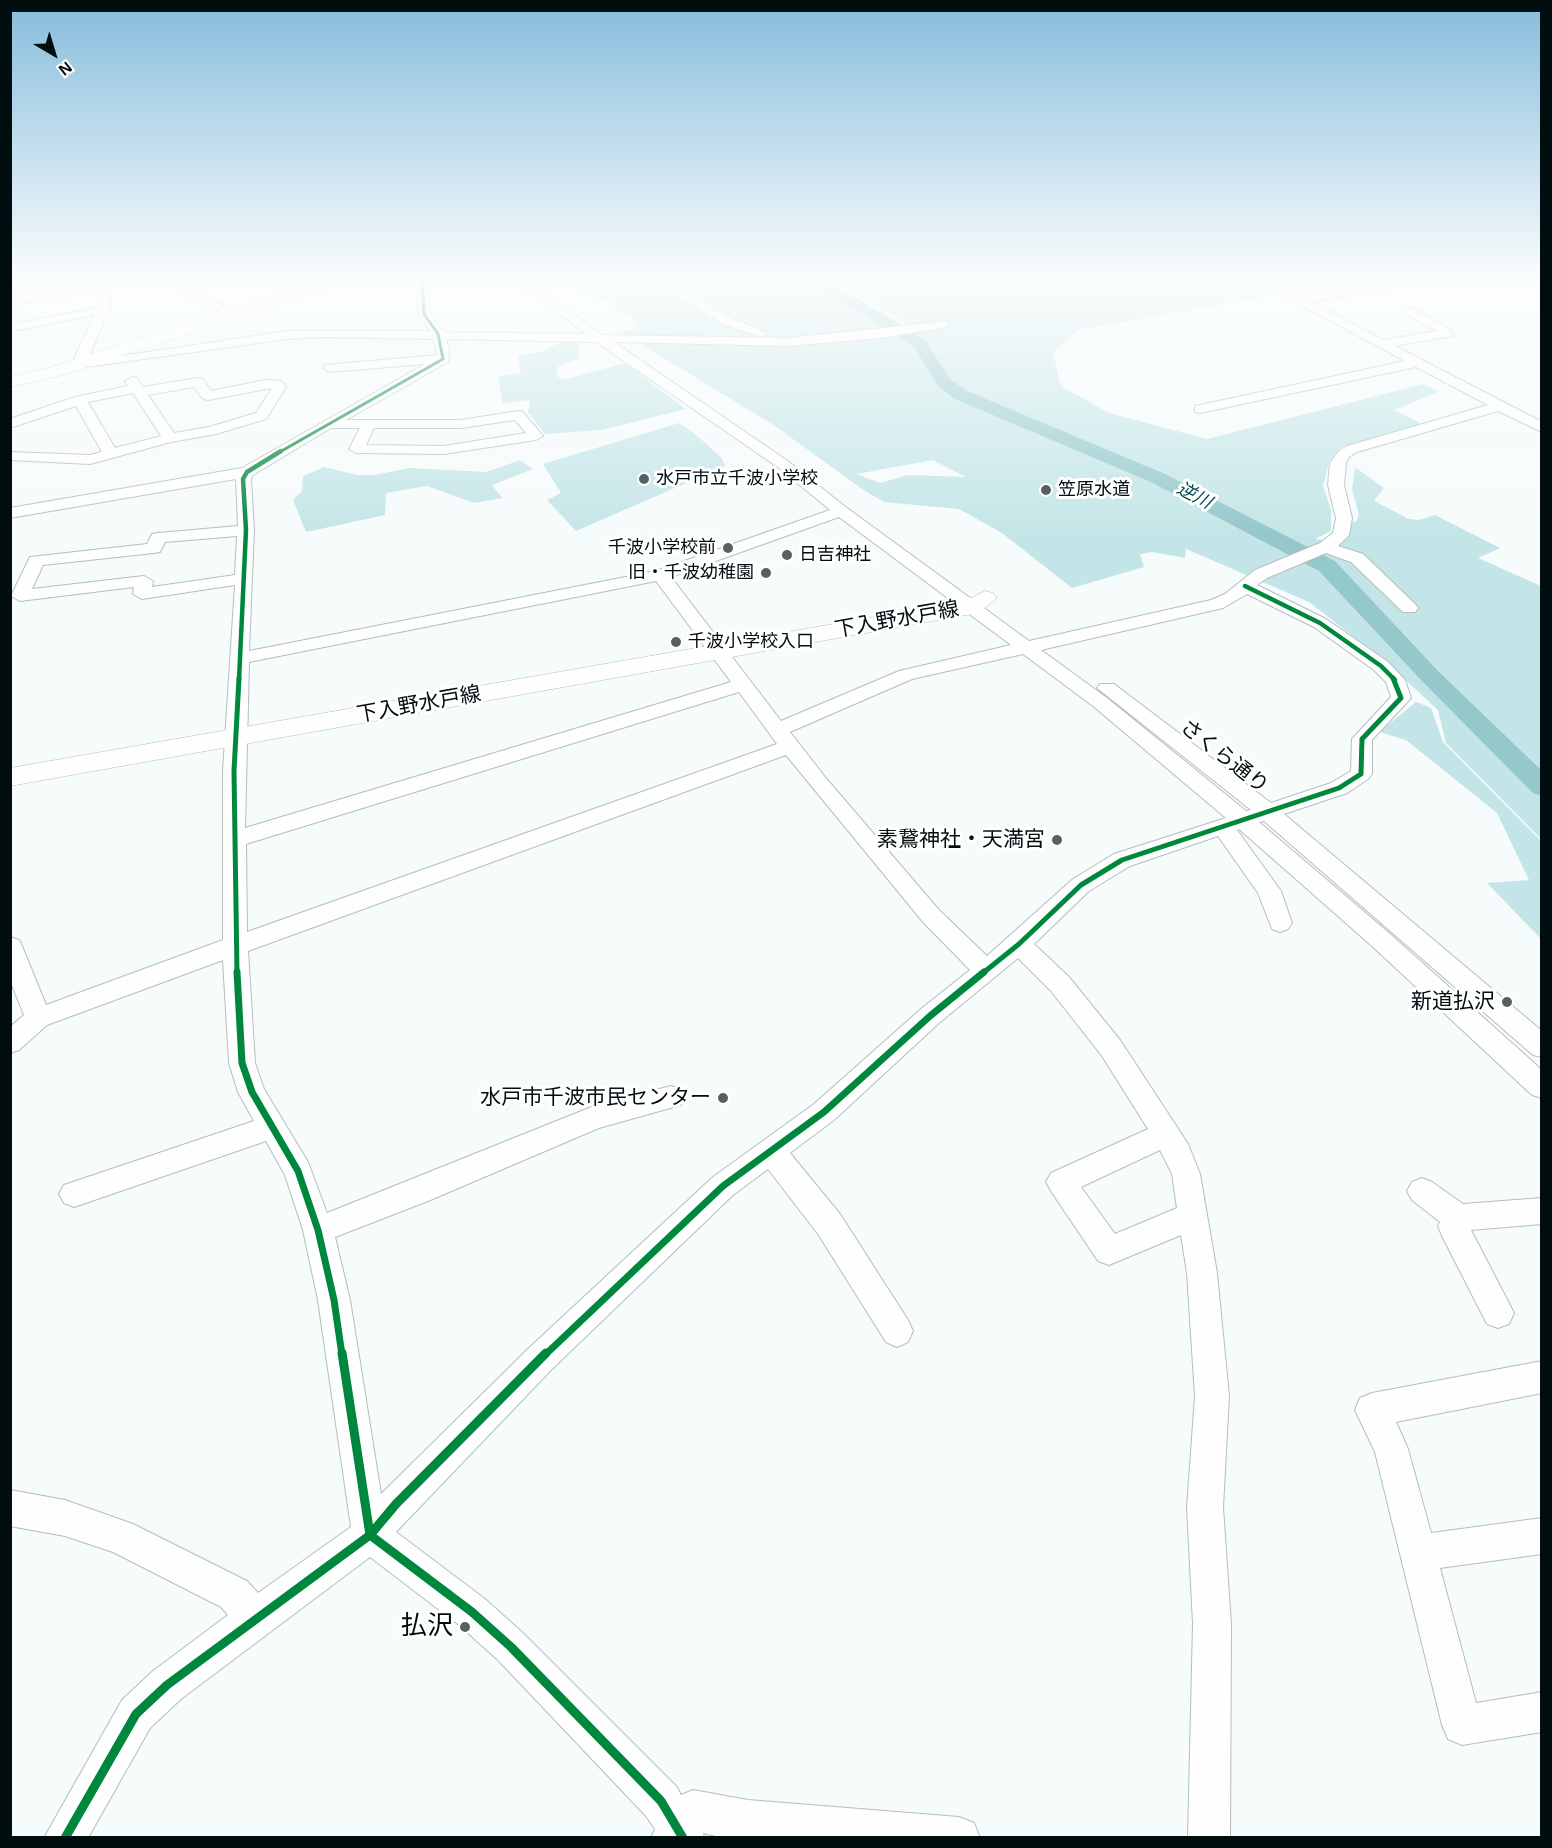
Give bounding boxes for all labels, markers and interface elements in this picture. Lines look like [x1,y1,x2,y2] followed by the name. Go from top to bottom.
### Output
[24,24,84,84] north arrow
[56,58,75,79] text: N
[656,468,818,490] place label: 水戸市立千波小学校
[637,472,651,486] marker: 水戸市立千波小学校
[1173,478,1215,514] water label: 逆川
[1058,479,1130,501] place label: 笠原水道
[1039,483,1053,497] marker: 笠原水道
[608,537,716,559] place label: 千波小学校前
[721,541,735,555] marker: 千波小学校前
[799,544,871,566] place label: 日吉神社
[780,548,794,562] marker: 日吉神社
[628,562,754,584] place label: 旧・千波幼稚園
[759,566,773,580] marker: 旧・千波幼稚園
[833,597,961,643] street label: 下入野水戸線
[688,631,814,653] place label: 千波小学校入口
[669,635,683,649] marker: 千波小学校入口
[355,682,483,728] street label: 下入野水戸線
[1175,715,1273,799] street label: さくら通り
[877,827,1045,853] place label: 素鵞神社・天満宮
[1050,833,1064,847] marker: 素鵞神社・天満宮
[1411,989,1495,1015] place label: 新道払沢
[1500,995,1514,1009] marker: 新道払沢
[480,1085,711,1111] place label: 水戸市千波市民センター
[716,1091,730,1105] marker: 水戸市千波市民センター
[401,1611,453,1643] place label: 払沢
[458,1620,472,1634] marker: 払沢

